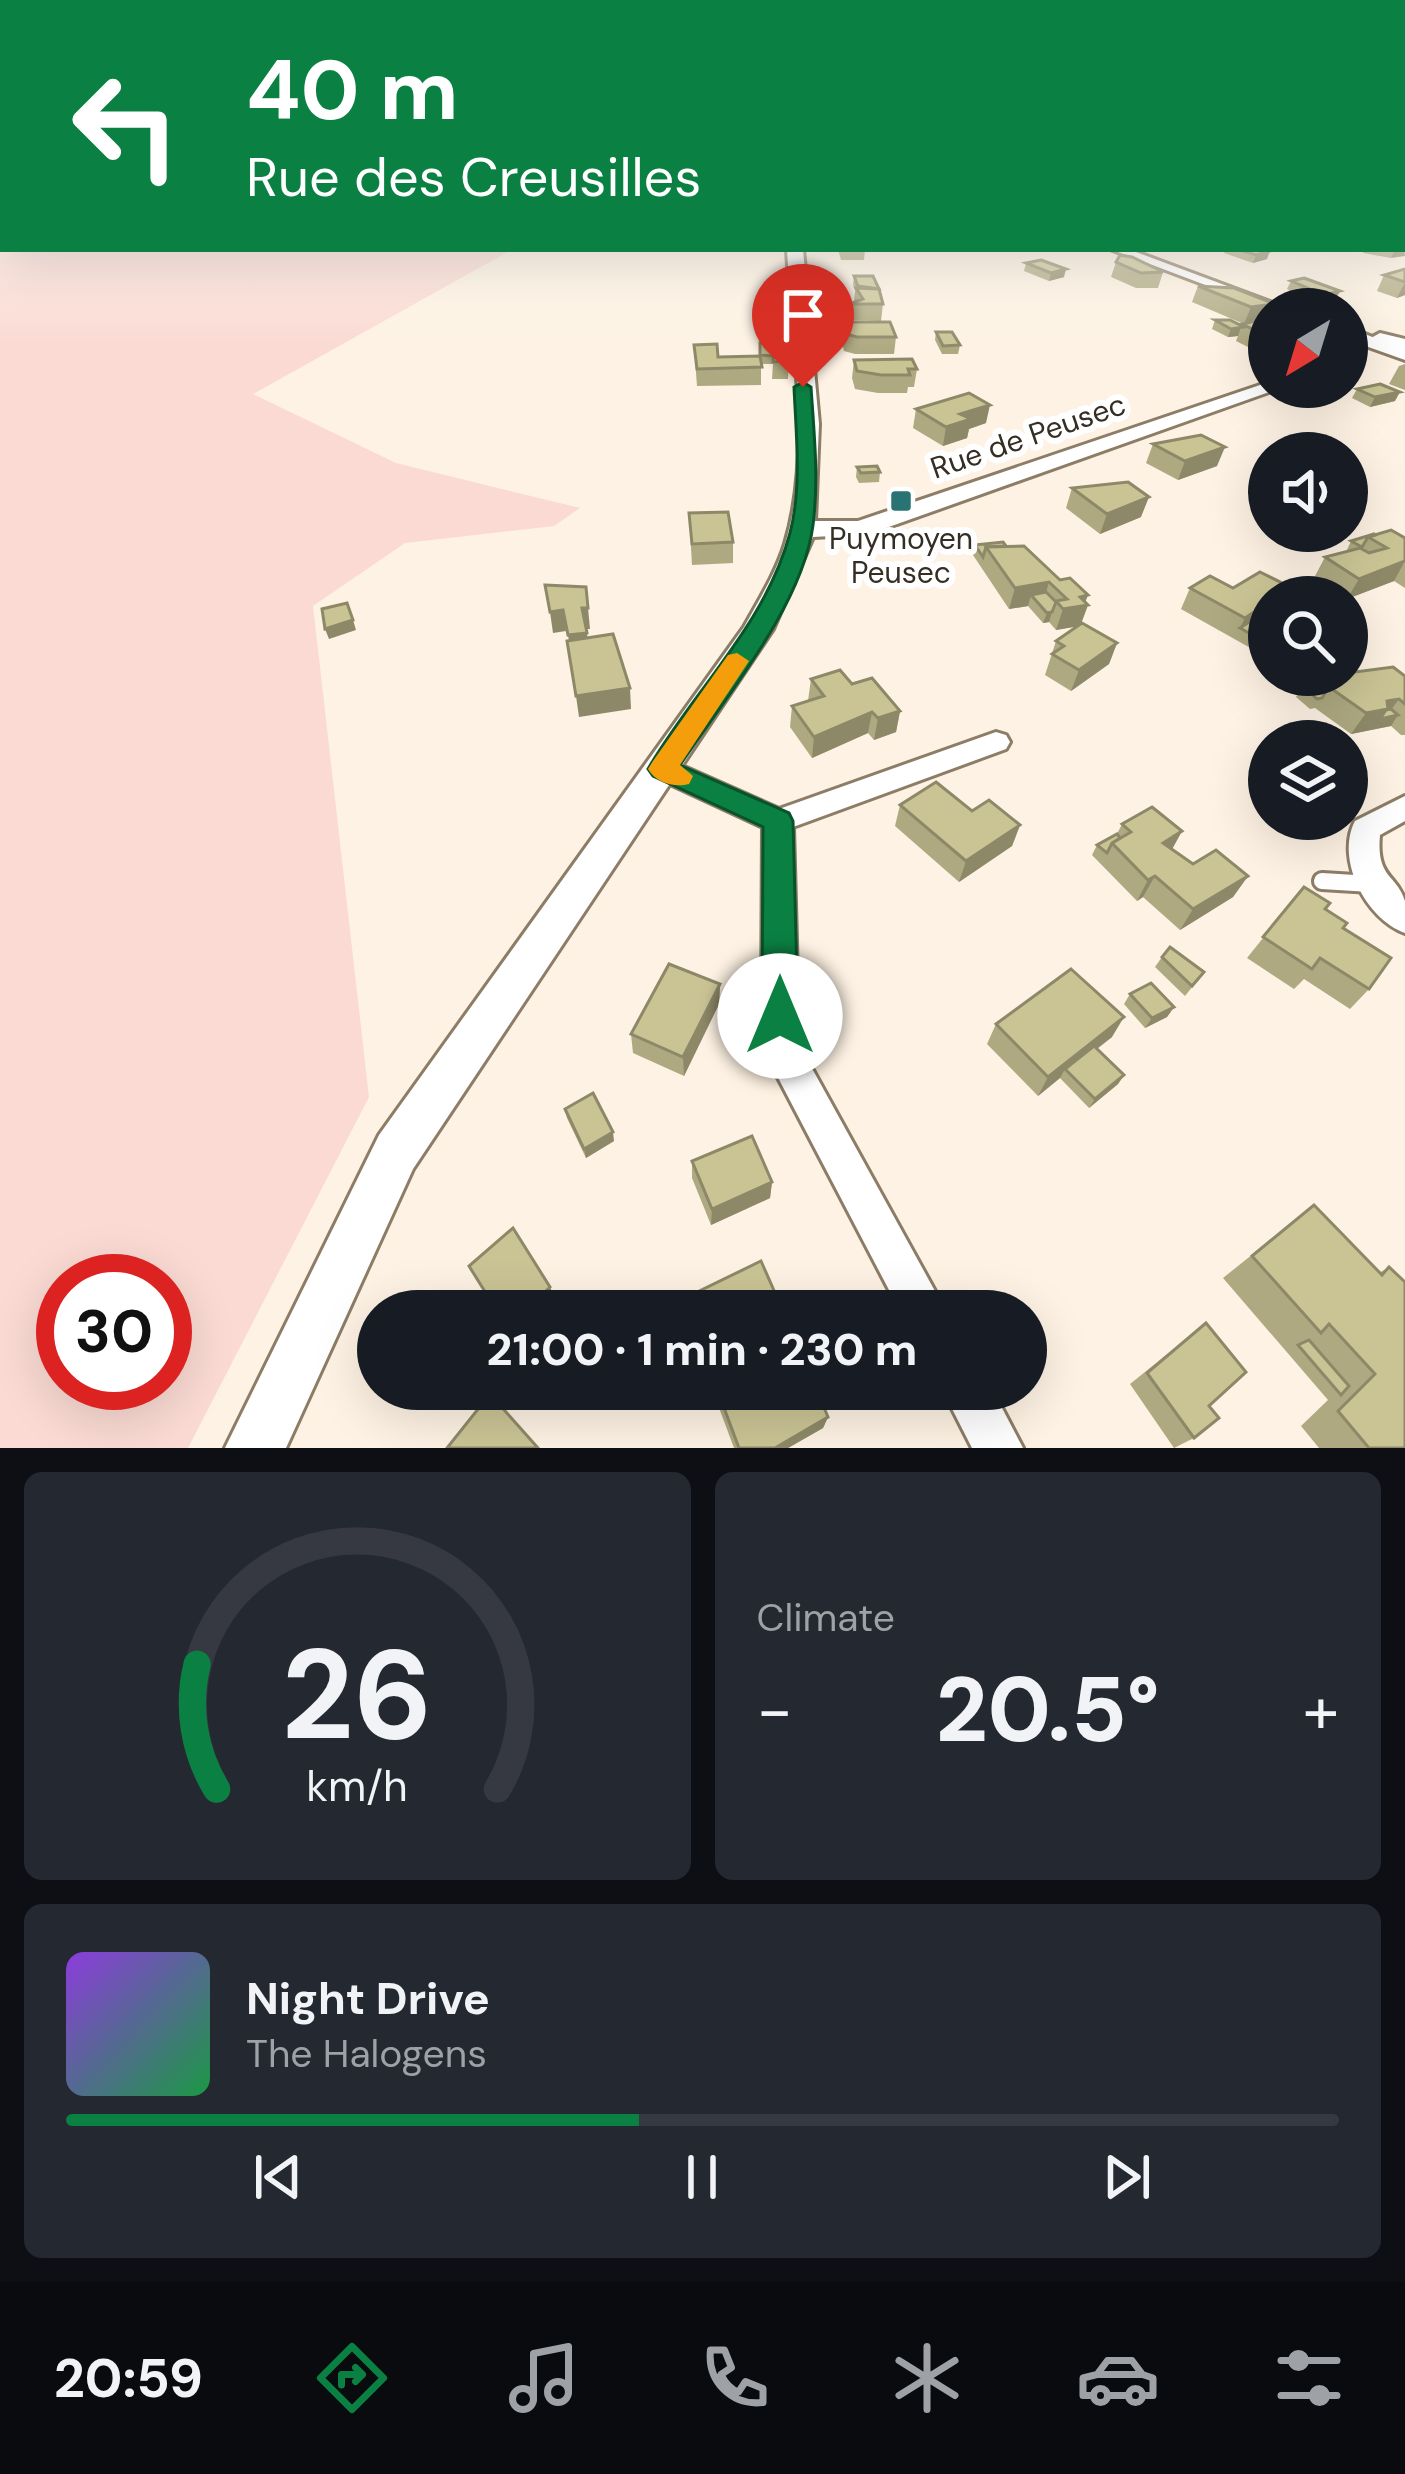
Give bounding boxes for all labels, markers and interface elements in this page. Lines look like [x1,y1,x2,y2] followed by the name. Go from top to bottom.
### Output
[246,36,459,145] text: 40 m
[48,48,204,204] icon: left
[246,142,701,213] text: Rue des Creusilles
[752,264,854,387] pin
[770,282,836,348] icon: arrive
[1248,288,1368,408] north arrow
[1248,288,1368,840] map controls
[925,384,1131,488] street label: Rue de Peusec
[1248,432,1368,552] button: sound
[888,488,914,514] marker: Puymoyen Peusec
[829,519,973,592] place label: Puymoyen Peusec
[1248,576,1368,696] button: search
[1248,720,1368,840] button: layers
[717,953,843,1079] position arrow
[36,1254,192,1410] speed limit sign: 30
[487,1320,917,1379] text: 21:00 · 1 min · 230 m
[757,1592,895,1643] text: Climate
[282,1614,433,1777] text: 26
[936,1652,1160,1769] text: 20.5°
[757,1668,793,1753] text: −
[1303,1668,1339,1753] text: +
[307,1758,408,1814] text: km/h
[246,1969,490,2028] text: Night Drive
[246,2028,487,2079] text: The Halogens
[245,2144,311,2210] icon: previous
[669,2144,735,2210] icon: pause
[1094,2144,1160,2210] icon: next
[310,2336,394,2420] icon: directions
[502,2336,586,2420] icon: music
[693,2336,777,2420] icon: phone
[885,2336,969,2420] icon: climate
[1076,2336,1160,2420] icon: car
[1267,2336,1351,2420] icon: filters
[54,2343,203,2414] text: 20:59

